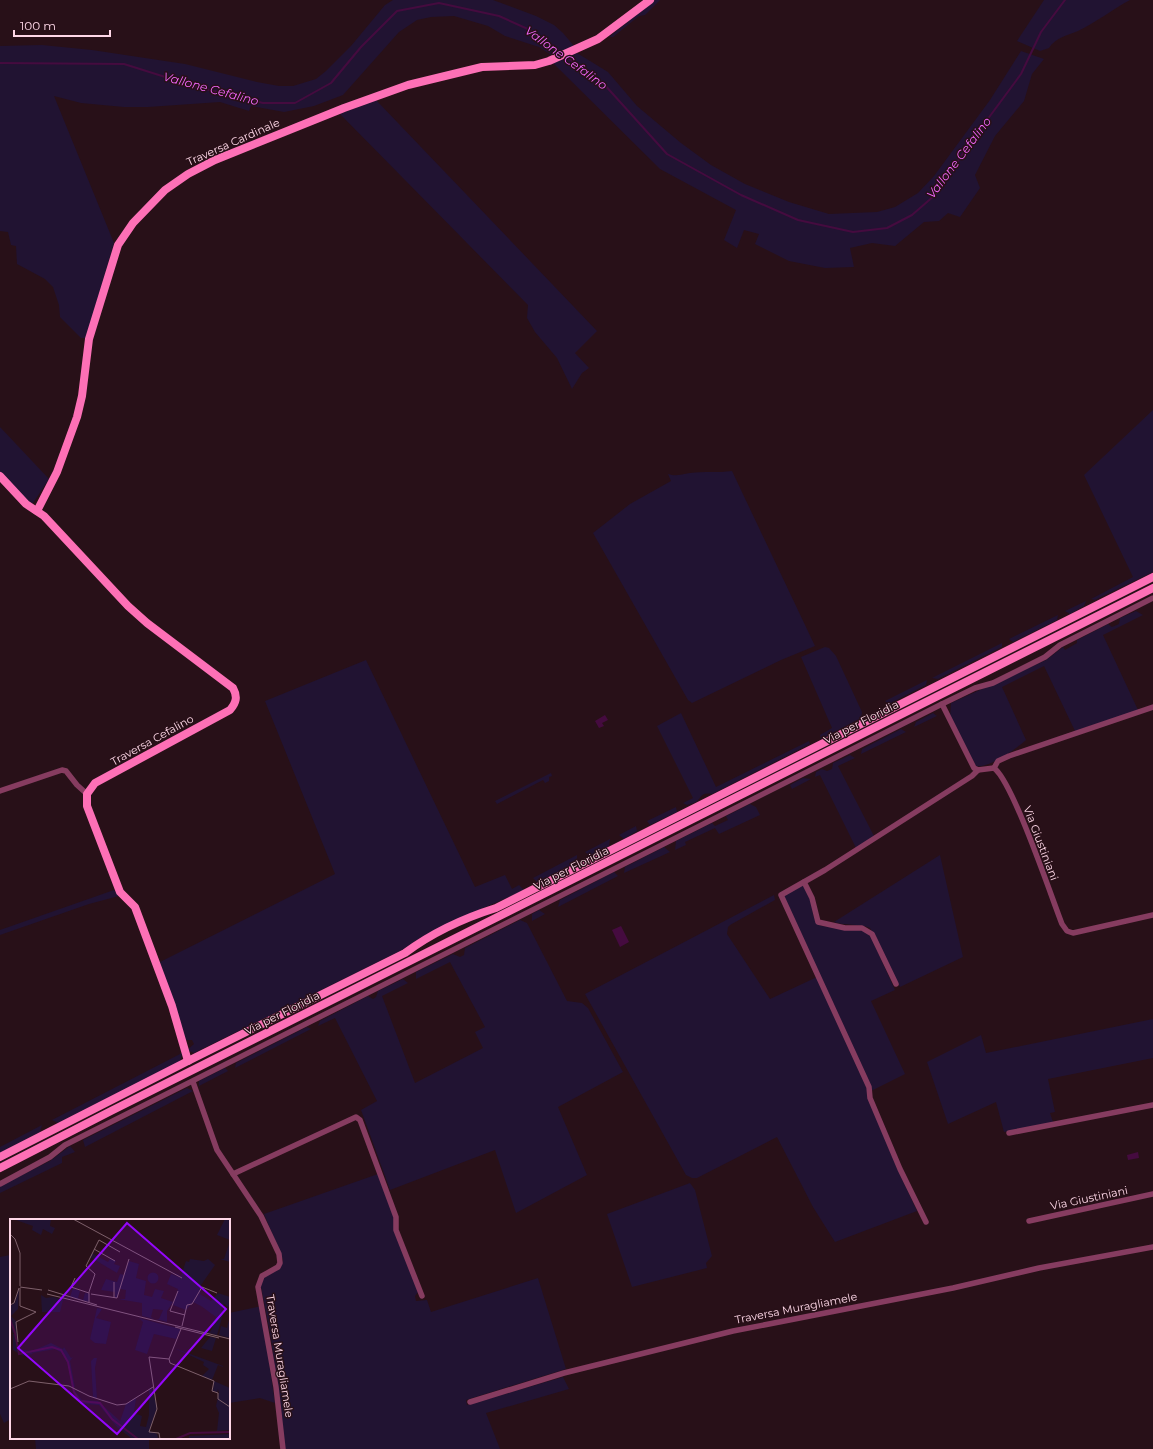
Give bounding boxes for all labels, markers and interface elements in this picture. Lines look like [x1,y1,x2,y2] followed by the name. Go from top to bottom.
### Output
[14,12,110,38] scale bar
[20,18,56,33] text: 100 m
[522,23,611,93] water label: Vallone Cefalino
[162,69,261,109] water label: Vallone Cefalino
[923,114,994,201] water label: Vallone Cefalino
[184,115,282,169] street label: Traversa Cardinale
[821,697,901,747] street label: Via per Floridia
[108,711,196,769] street label: Traversa Cefalino
[1020,804,1062,882] street label: Via Giustiniani
[531,843,611,893] street label: Via per Floridia
[242,988,322,1038] street label: Via per Floridia
[1049,1183,1129,1213] street label: Via Giustiniani
[10,1219,230,1439] inset map
[734,1289,859,1327] street label: Traversa Muragliamele
[263,1294,297,1419] street label: Traversa Muragliamele

